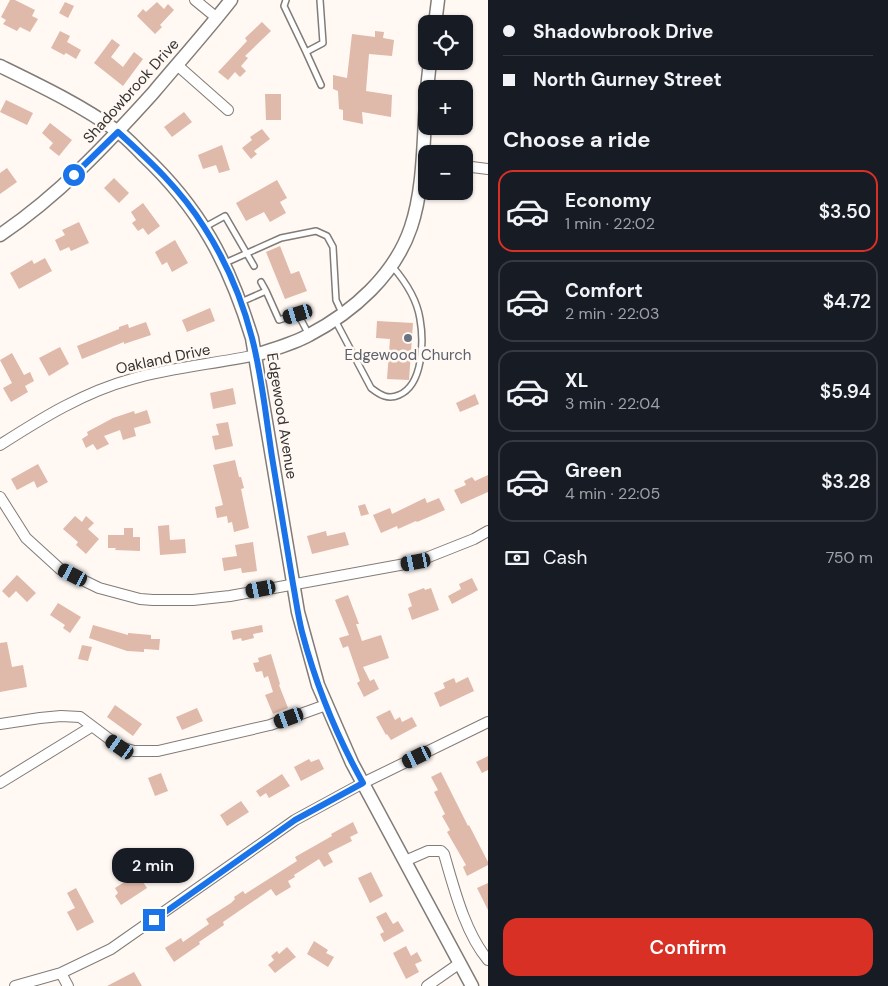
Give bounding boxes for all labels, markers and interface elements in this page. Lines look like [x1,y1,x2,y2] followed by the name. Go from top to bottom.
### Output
[418,15,473,200] map controls
[418,15,473,70] button: locate
[533,19,713,44] text: Shadowbrook Drive
[79,34,183,148] street label: Shadowbrook Drive
[533,67,722,92] text: North Gurney Street
[418,80,473,135] button: +
[503,125,651,154] text: Choose a ride
[418,145,473,200] button: −
[63,164,85,186] route start
[565,188,652,213] text: Economy
[505,189,550,234] icon: car
[819,199,871,224] text: $3.50
[565,213,655,234] text: 1 min · 22:02
[565,278,643,303] text: Comfort
[505,279,550,324] icon: car
[823,289,871,314] text: $4.72
[281,302,314,326] car
[565,303,660,324] text: 2 min · 22:03
[402,332,414,344] marker: Edgewood Church
[114,339,212,379] street label: Oakland Drive
[345,345,471,365] place label: Edgewood Church
[262,351,302,481] street label: Edgewood Avenue
[565,368,588,393] text: XL
[505,369,550,414] icon: car
[820,379,871,404] text: $5.94
[565,393,660,414] text: 3 min · 22:04
[565,458,622,483] text: Green
[505,459,550,504] icon: car
[821,469,871,494] text: $3.28
[565,483,660,504] text: 4 min · 22:05
[503,544,531,572] icon: cash
[543,545,587,570] text: Cash
[826,547,873,568] text: 750 m
[399,552,432,572] car
[56,562,89,588] car
[244,579,277,599] car
[272,706,305,730] car
[103,732,136,762] car
[400,744,433,770] car
[113,848,195,882] callout: 2 min
[132,855,174,876] text: 2 min
[143,909,165,931] route end
[503,918,873,976] button: Confirm

